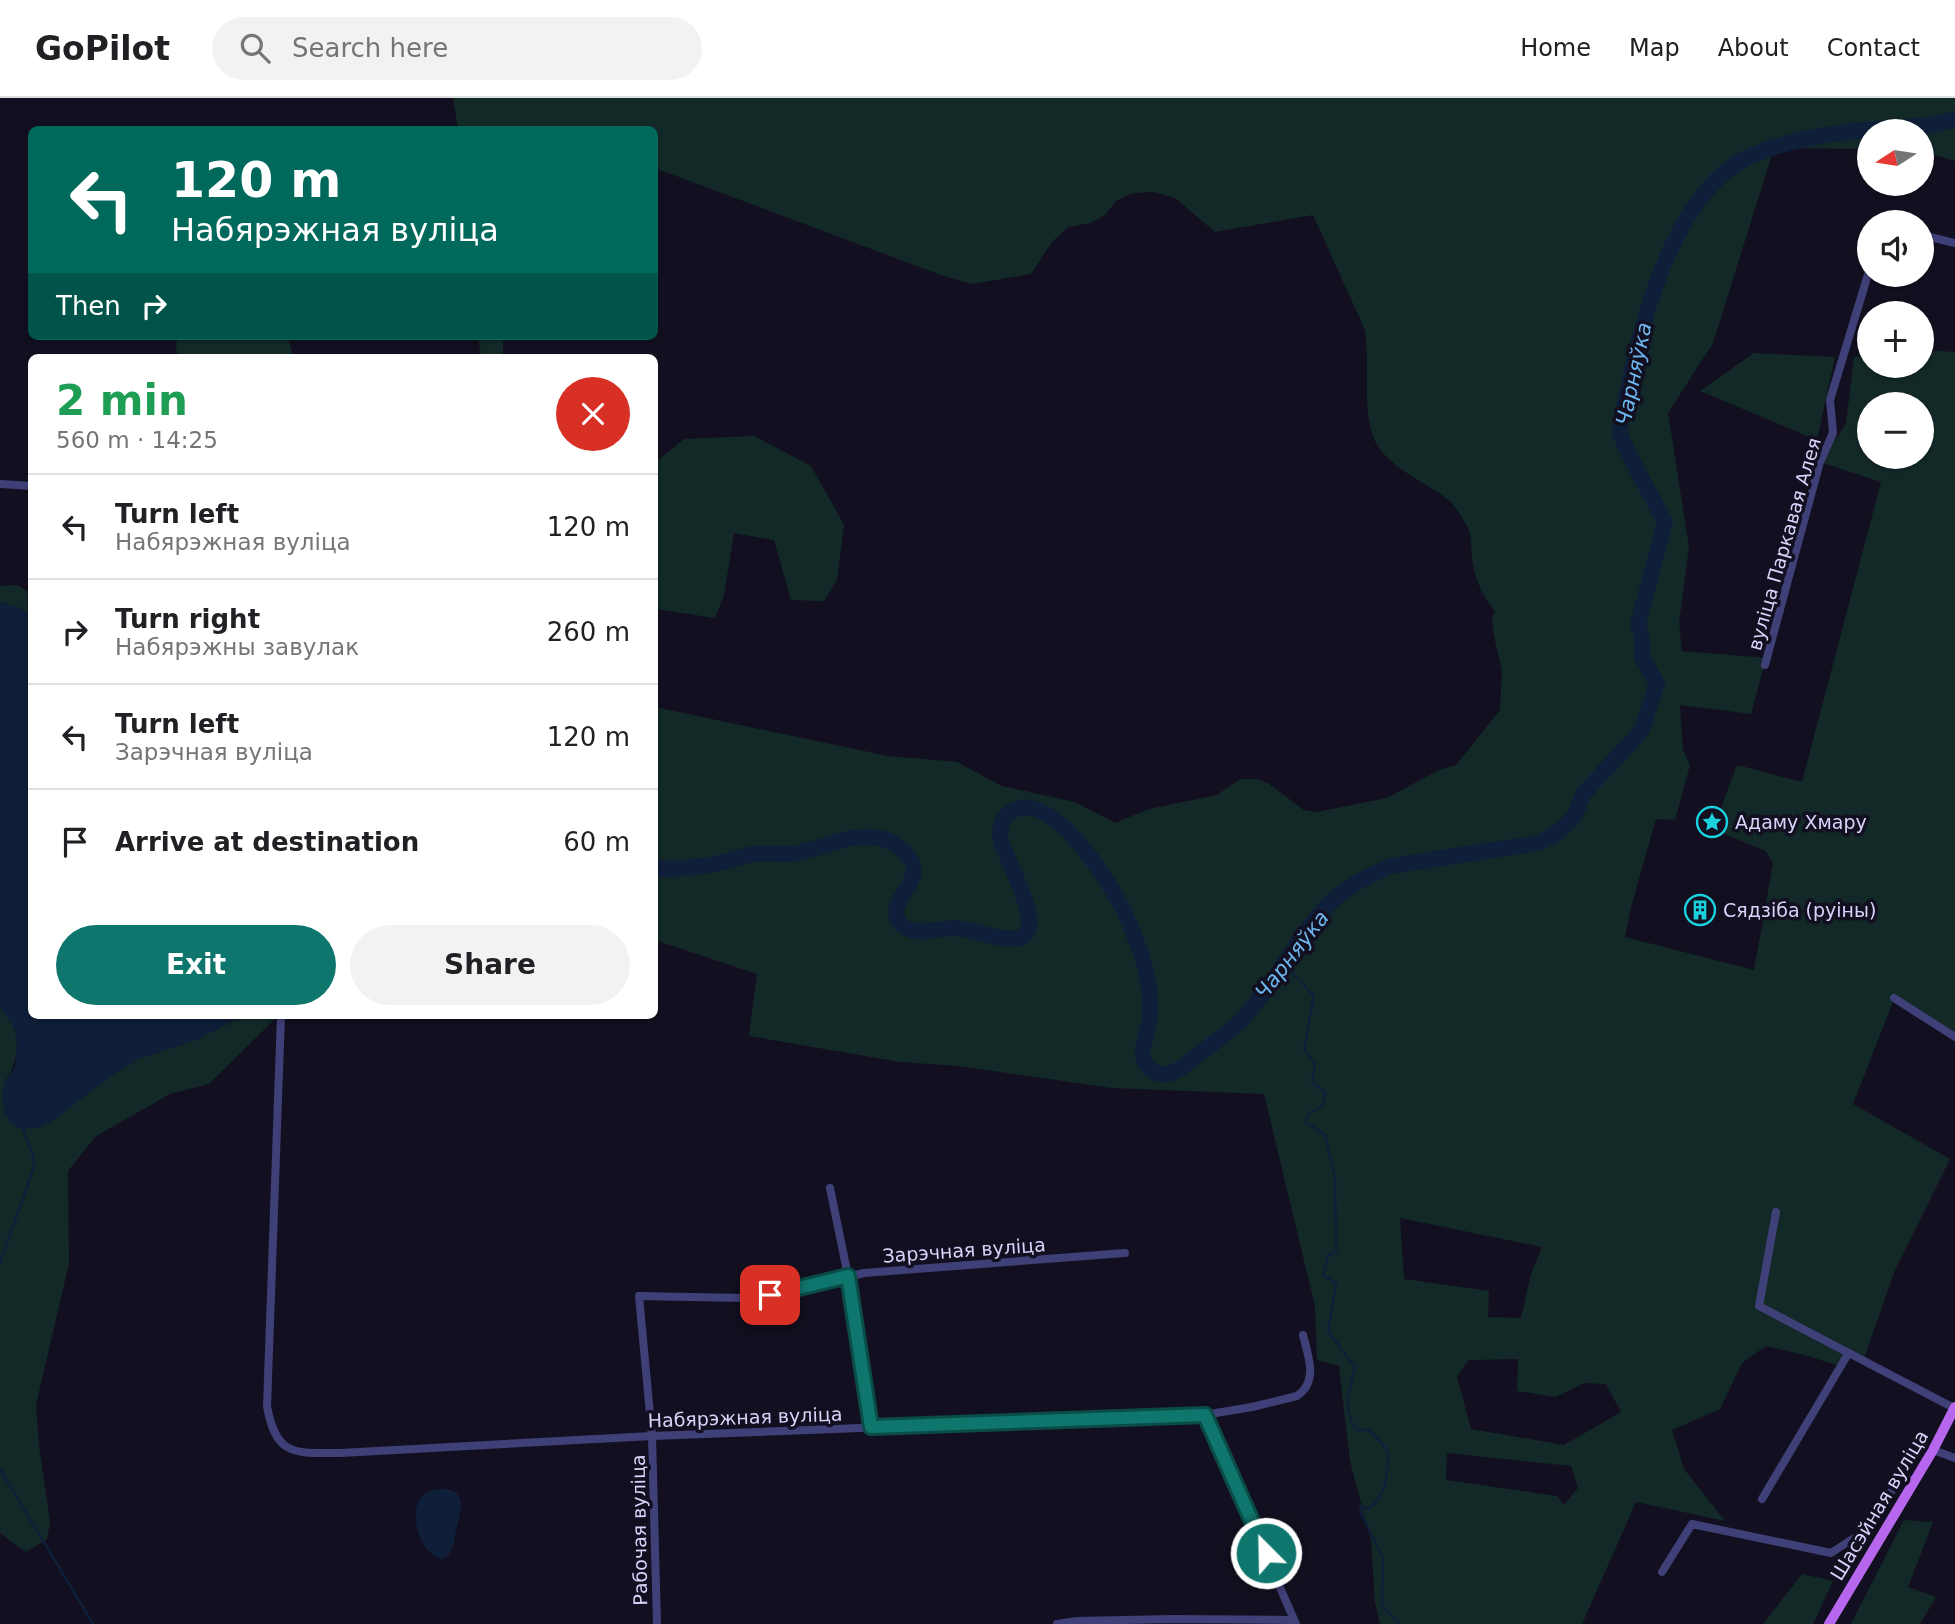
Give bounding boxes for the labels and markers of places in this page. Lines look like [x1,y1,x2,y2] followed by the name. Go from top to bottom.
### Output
[1695,805,1729,839] place icon: Адаму Хмару
[1735,811,1867,833] place label: Адаму Хмару
[1683,893,1717,927] building icon: Сядзіба (руіны)
[1723,899,1876,921] place label: Сядзіба (руіны)
[740,1265,800,1325] pin

